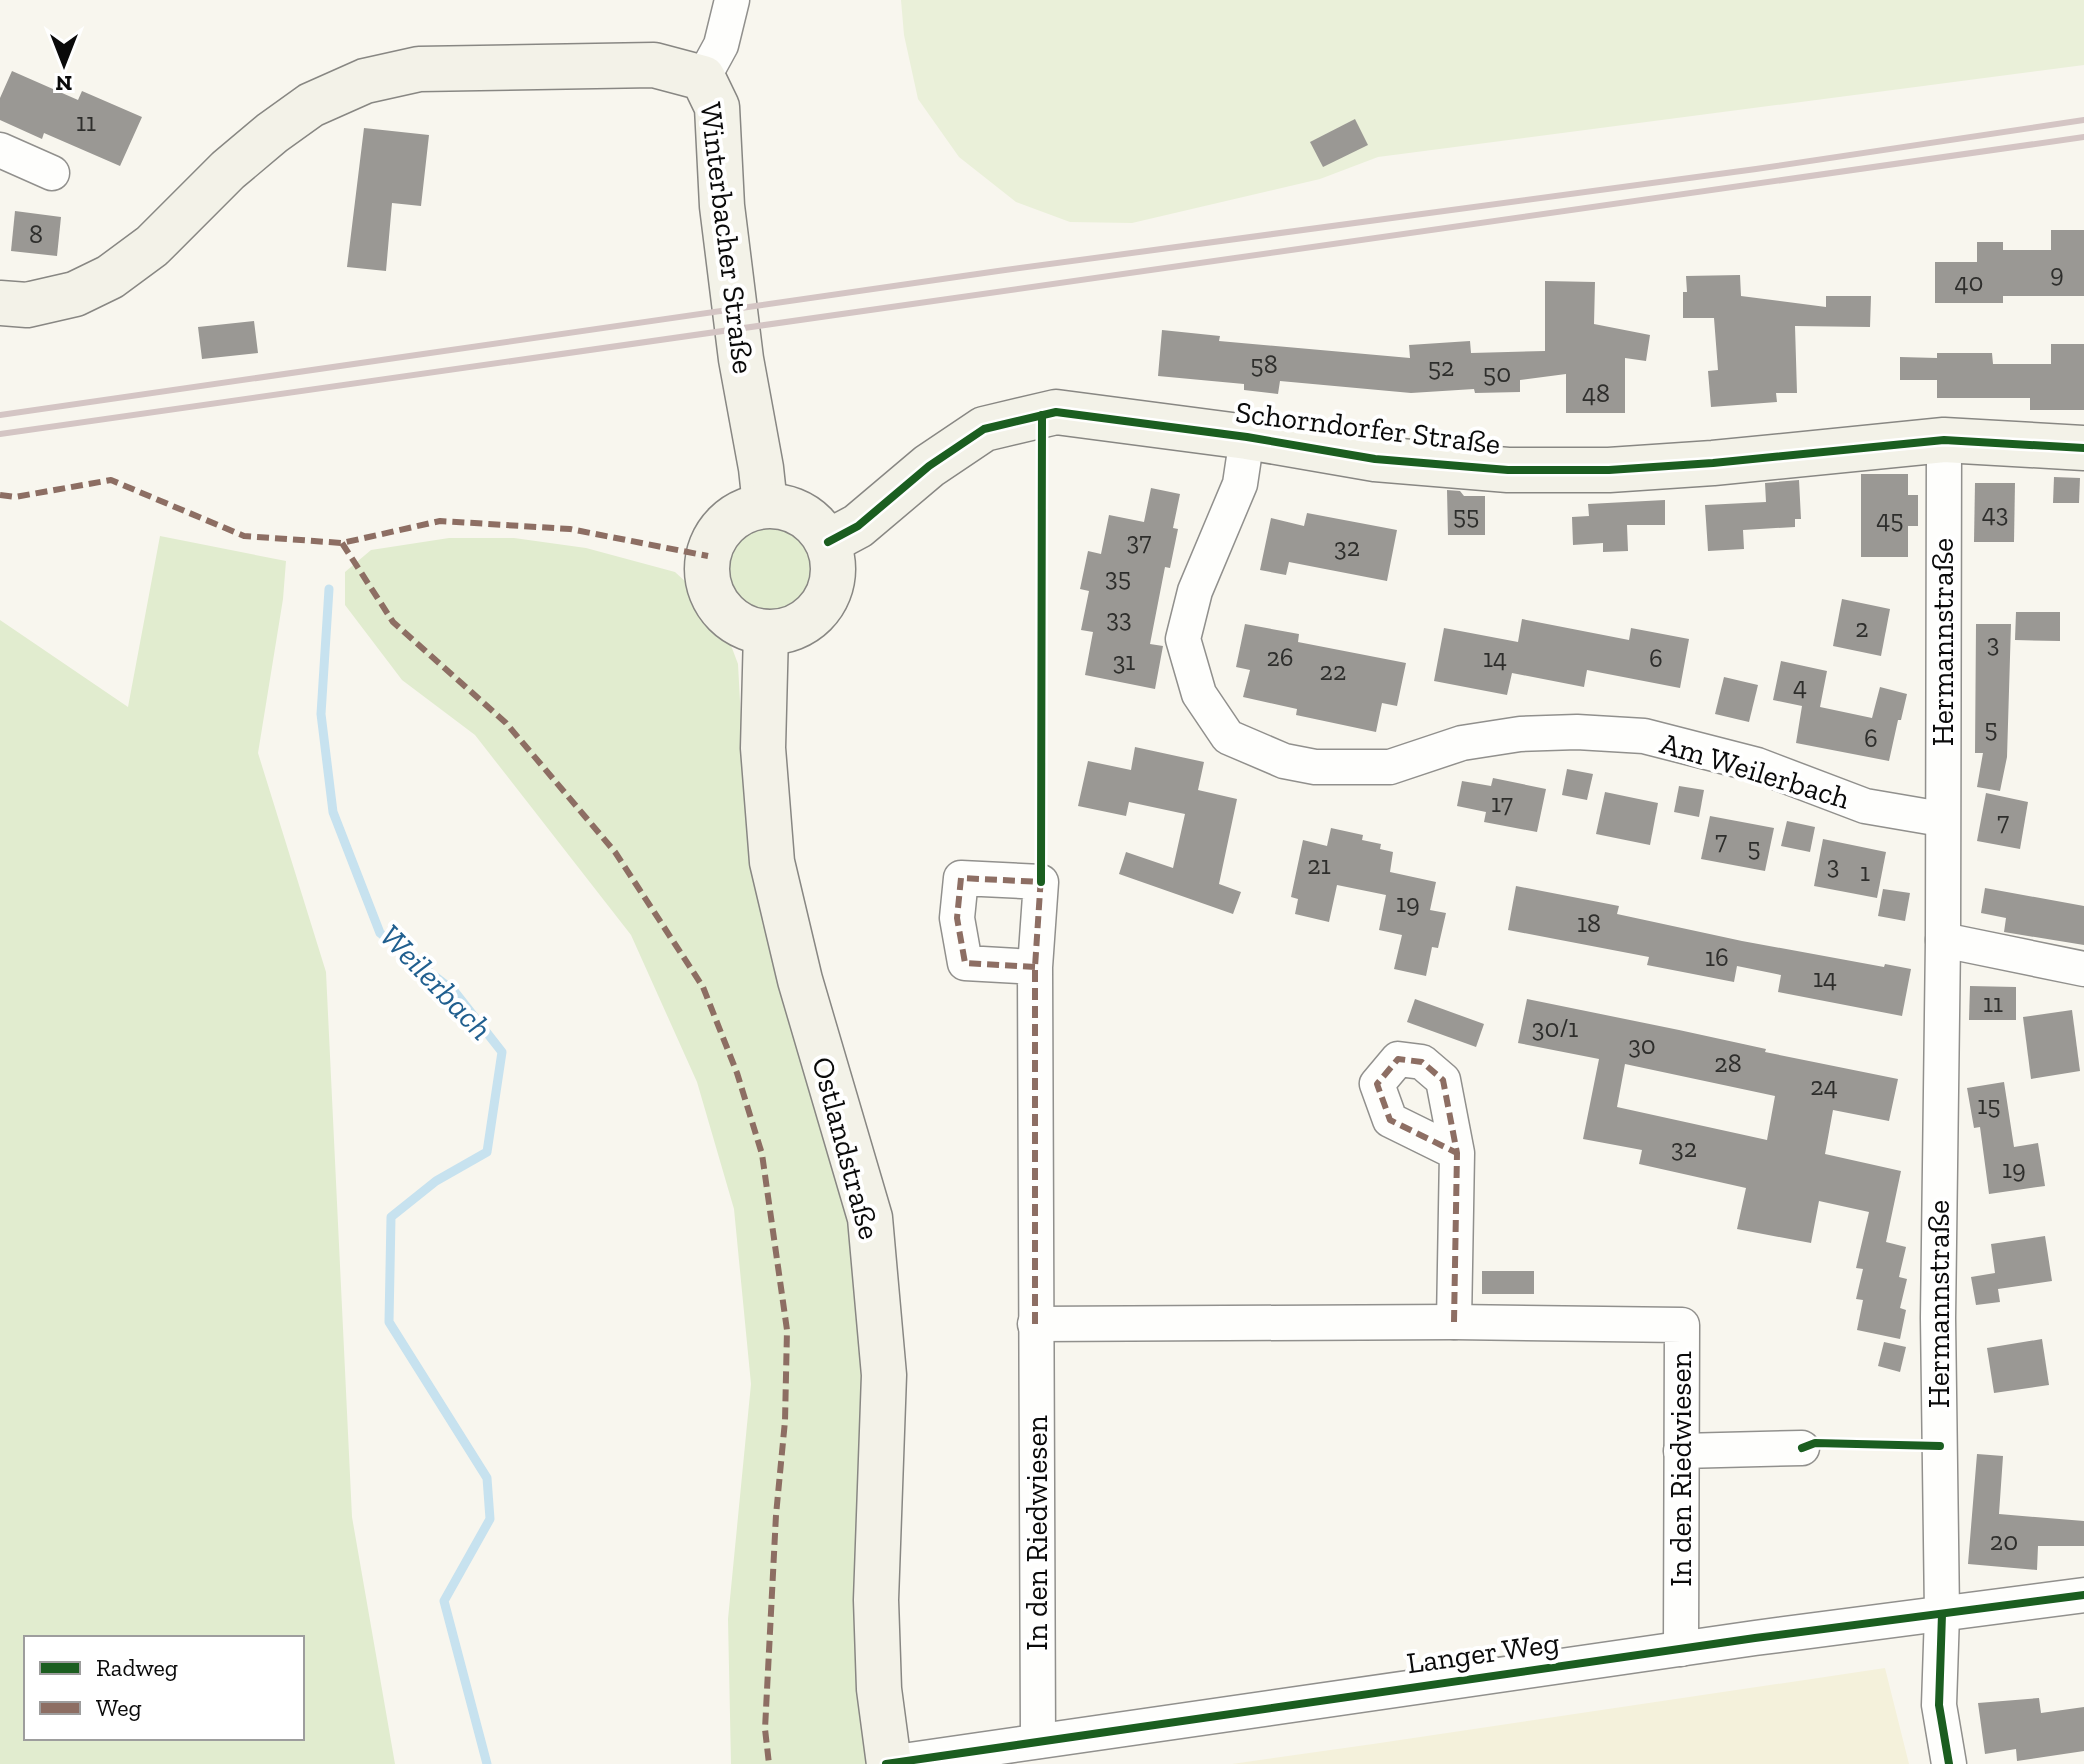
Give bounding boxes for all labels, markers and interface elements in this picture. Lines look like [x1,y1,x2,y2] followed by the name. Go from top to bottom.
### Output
[24,24,104,104] north arrow
[55,70,72,97] text: N
[692,100,762,376] street label: Winterbacher Straße
[76,106,96,138] house number: 11
[29,218,43,250] house number: 8
[2050,257,2064,289] house number: 9
[1955,266,1984,298] house number: 40
[1250,348,1278,380] house number: 58
[1428,351,1454,383] house number: 52
[1483,357,1511,389] house number: 50
[1582,377,1610,409] house number: 48
[1234,394,1502,462] street label: Schorndorfer Straße
[1982,497,2008,529] house number: 43
[1453,499,1479,531] house number: 55
[1876,503,1904,535] house number: 45
[1127,525,1151,557] house number: 37
[1334,531,1360,563] house number: 32
[1925,538,1961,746] street label: Hermannstraße
[1105,561,1131,593] house number: 35
[1106,602,1132,634] house number: 33
[1855,612,1869,644] house number: 2
[1987,627,1999,659] house number: 3
[1266,641,1294,673] house number: 26
[1483,642,1507,674] house number: 14
[1649,642,1663,674] house number: 6
[1113,645,1135,677] house number: 31
[1320,655,1346,687] house number: 22
[1793,670,1807,702] house number: 4
[1984,712,1998,744] house number: 5
[1864,722,1878,754] house number: 6
[1656,725,1854,817] street label: Am Weilerbach
[1491,787,1513,819] house number: 17
[1997,805,2009,837] house number: 7
[1715,824,1727,856] house number: 7
[1747,831,1761,863] house number: 5
[1307,849,1331,881] house number: 21
[1827,849,1839,881] house number: 3
[1860,856,1870,888] house number: 1
[1396,887,1420,919] house number: 19
[1577,907,1601,939] house number: 18
[372,917,500,1047] water label: Weilerbach
[1705,941,1729,973] house number: 16
[1813,962,1837,994] house number: 14
[1983,987,2003,1019] house number: 11
[1532,1012,1578,1044] house number: 30/1
[1628,1029,1656,1061] house number: 30
[1714,1047,1742,1079] house number: 28
[804,1053,888,1243] street label: Ostlandstraße
[1810,1070,1838,1102] house number: 24
[1977,1089,2001,1121] house number: 15
[1671,1132,1697,1164] house number: 32
[2002,1153,2026,1185] house number: 19
[1921,1200,1957,1408] street label: Hermannstraße
[1663,1351,1699,1587] street label: In den Riedwiesen
[1019,1415,1055,1651] street label: In den Riedwiesen
[1990,1525,2018,1557] house number: 20
[1404,1624,1562,1682] street label: Langer Weg
[24,1636,304,1740] legend
[96,1653,178,1682] text: Radweg
[96,1693,142,1722] text: Weg

